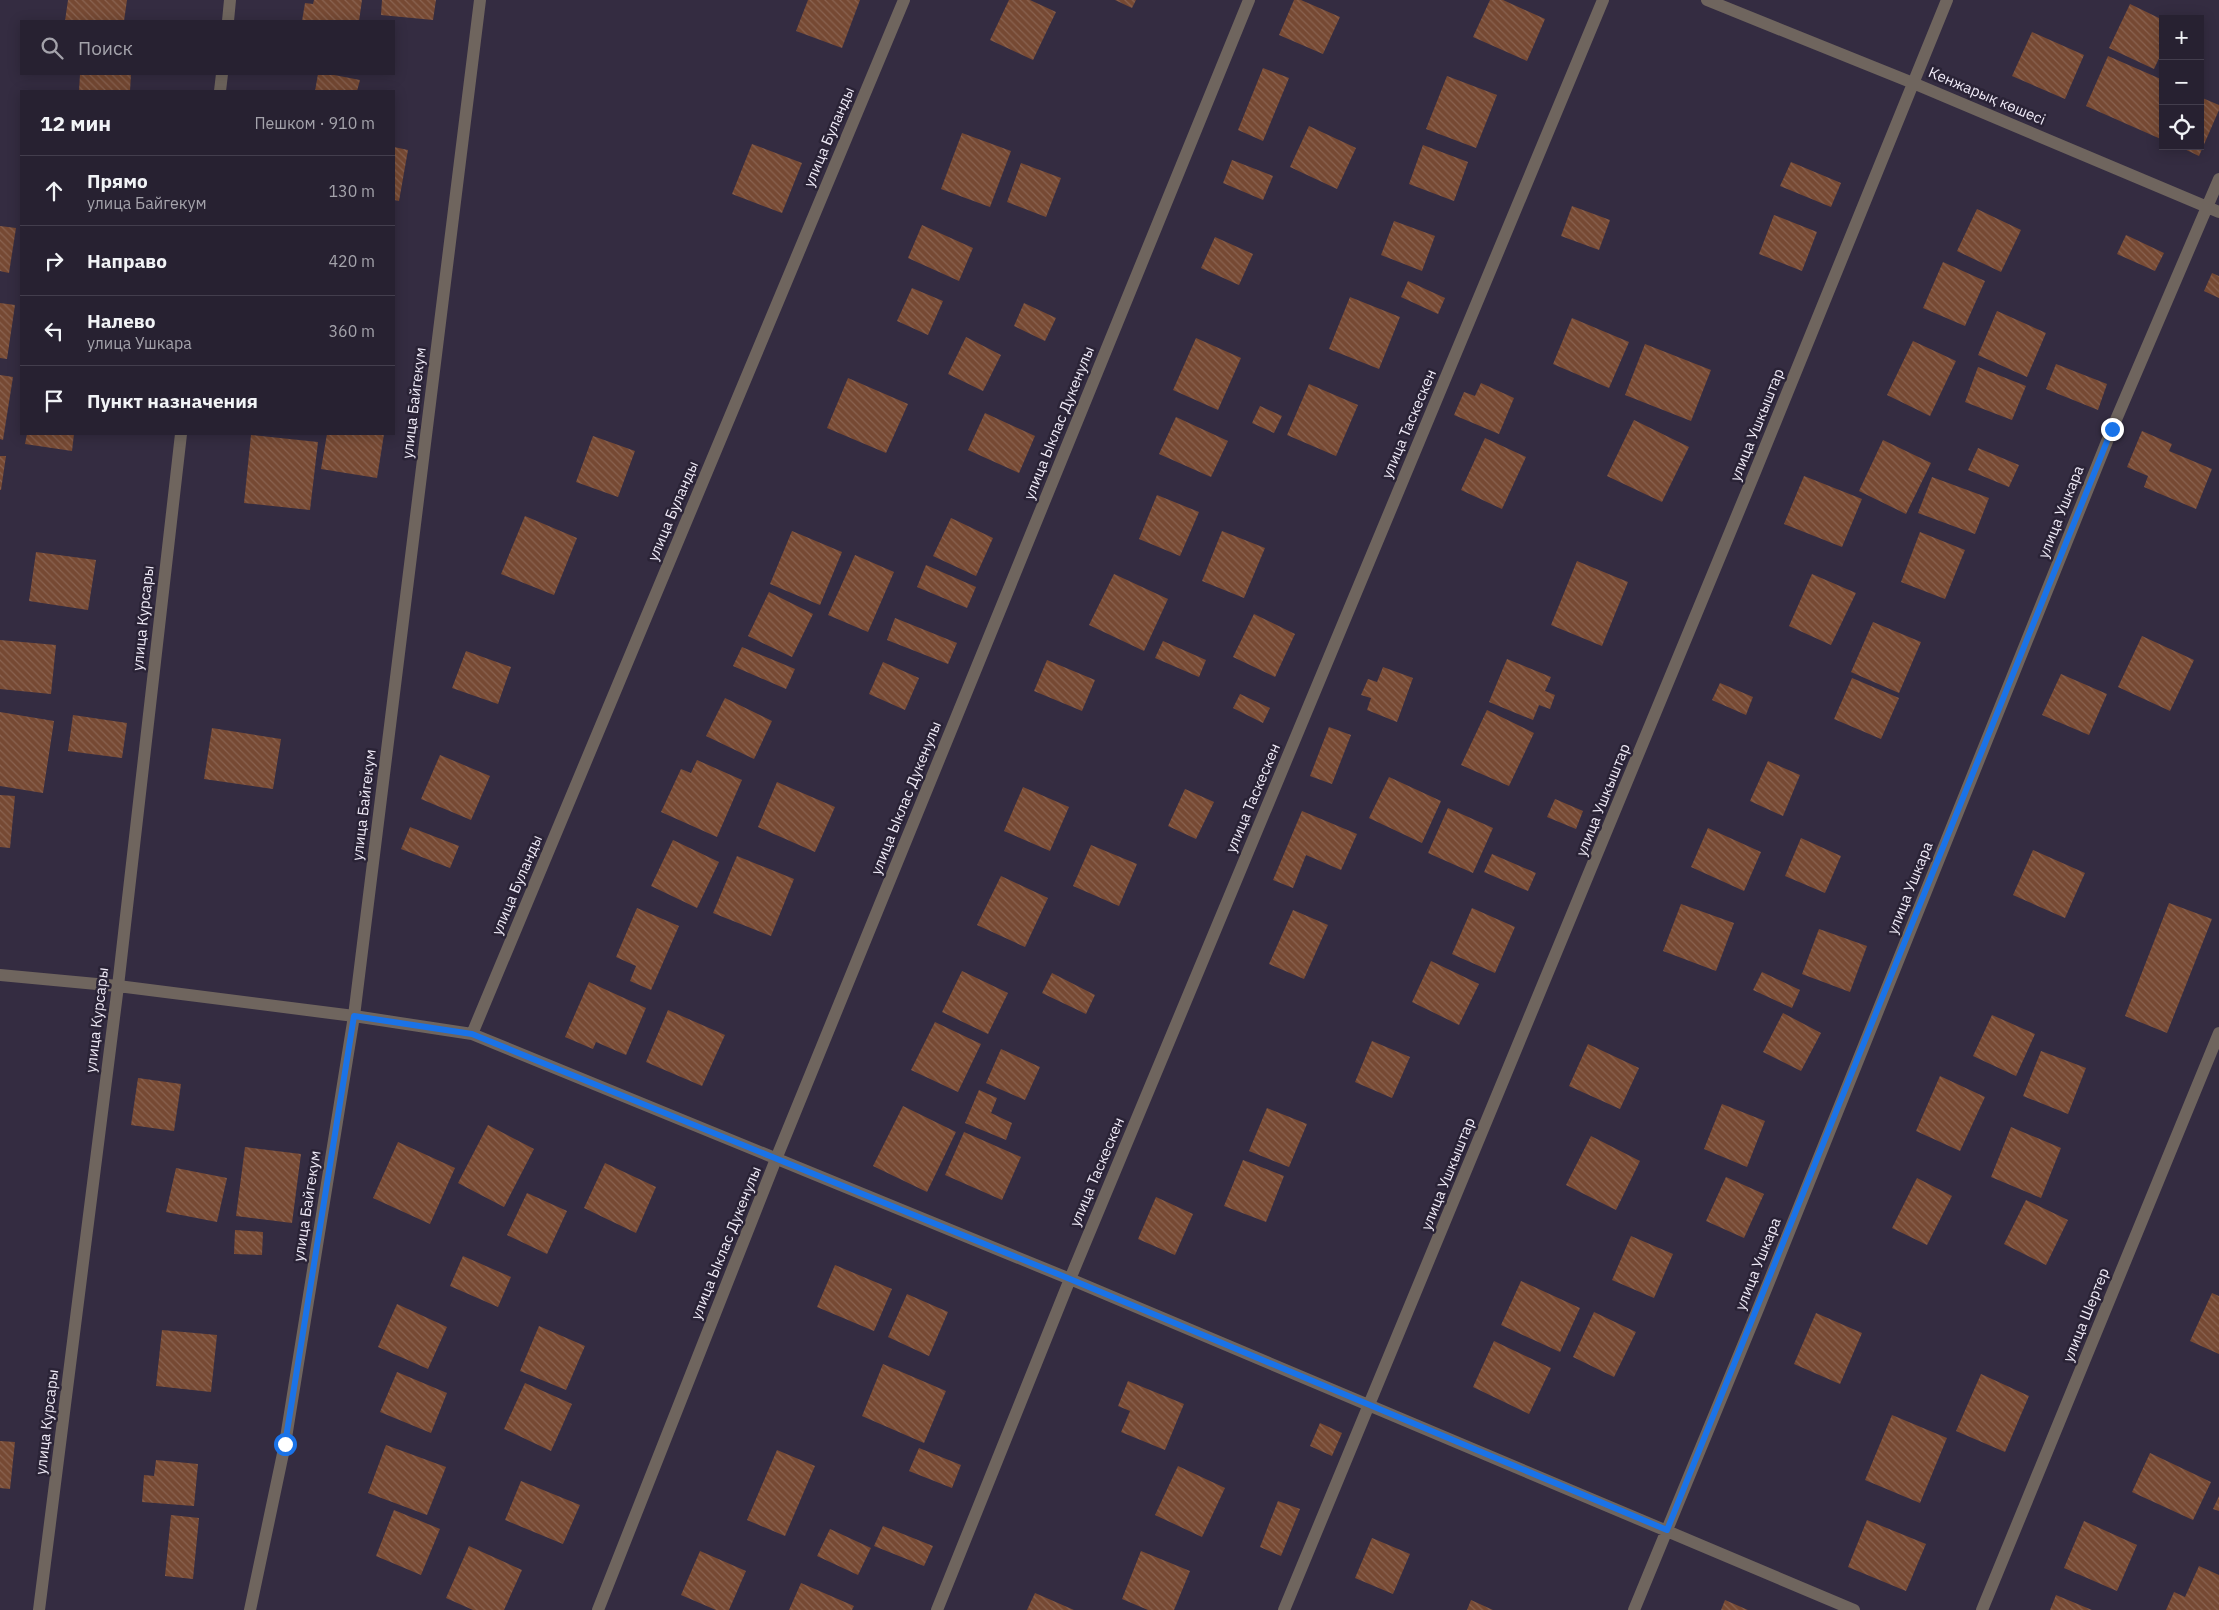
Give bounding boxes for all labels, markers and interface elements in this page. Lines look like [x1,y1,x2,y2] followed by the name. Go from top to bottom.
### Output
[2159,15,2204,150] map controls
[2159,15,2204,60] button: +
[20,20,395,75] search box
[38,34,66,62] icon: search
[78,36,133,60] text: Поиск
[2159,60,2204,105] button: −
[1926,62,2049,129] street label: Кенжарық көшесі
[799,84,858,190] street label: улица Буланды
[2159,105,2204,150] button: locate
[40,109,111,137] text: 12 мин
[254,113,375,133] text: Пешком · 910 m
[87,169,148,193] text: Прямо
[40,177,68,205] icon: ahead
[328,181,375,201] text: 130 m
[87,193,207,213] text: улица Байгекум
[40,247,68,275] icon: right
[87,249,167,273] text: Направо
[328,251,375,271] text: 420 m
[87,309,156,333] text: Налево
[40,317,68,345] icon: left
[328,321,375,341] text: 360 m
[87,333,192,353] text: улица Ушкара
[1019,343,1098,502] street label: улица Ыклас Дукенулы
[397,346,430,460] street label: улица Байгекум
[1377,366,1440,481] street label: улица Таскескен
[1725,366,1788,484] street label: улица Ушкыштар
[40,387,68,415] icon: arrive
[87,389,258,413] text: Пункт назначения
[2101,418,2124,441] route end
[643,458,702,564] street label: улица Буланды
[2033,463,2088,561] street label: улица Ушкара
[128,564,157,672] street label: улица Курсары
[866,718,945,877] street label: улица Ыклас Дукенулы
[1221,740,1284,855] street label: улица Таскескен
[1571,741,1634,859] street label: улица Ушкыштар
[347,748,380,862] street label: улица Байгекум
[487,832,546,938] street label: улица Буланды
[1882,839,1937,937] street label: улица Ушкара
[81,966,112,1074] street label: улица Курсары
[1065,1114,1128,1229] street label: улица Таскескен
[1416,1115,1479,1233] street label: улица Ушкыштар
[288,1149,325,1263] street label: улица Байгекум
[686,1163,765,1322] street label: улица Ыклас Дукенулы
[1730,1215,1785,1313] street label: улица Ушкара
[2058,1265,2113,1365] street label: улица Шертер
[31,1368,62,1476] street label: улица Курсары
[274,1433,297,1456] route start

